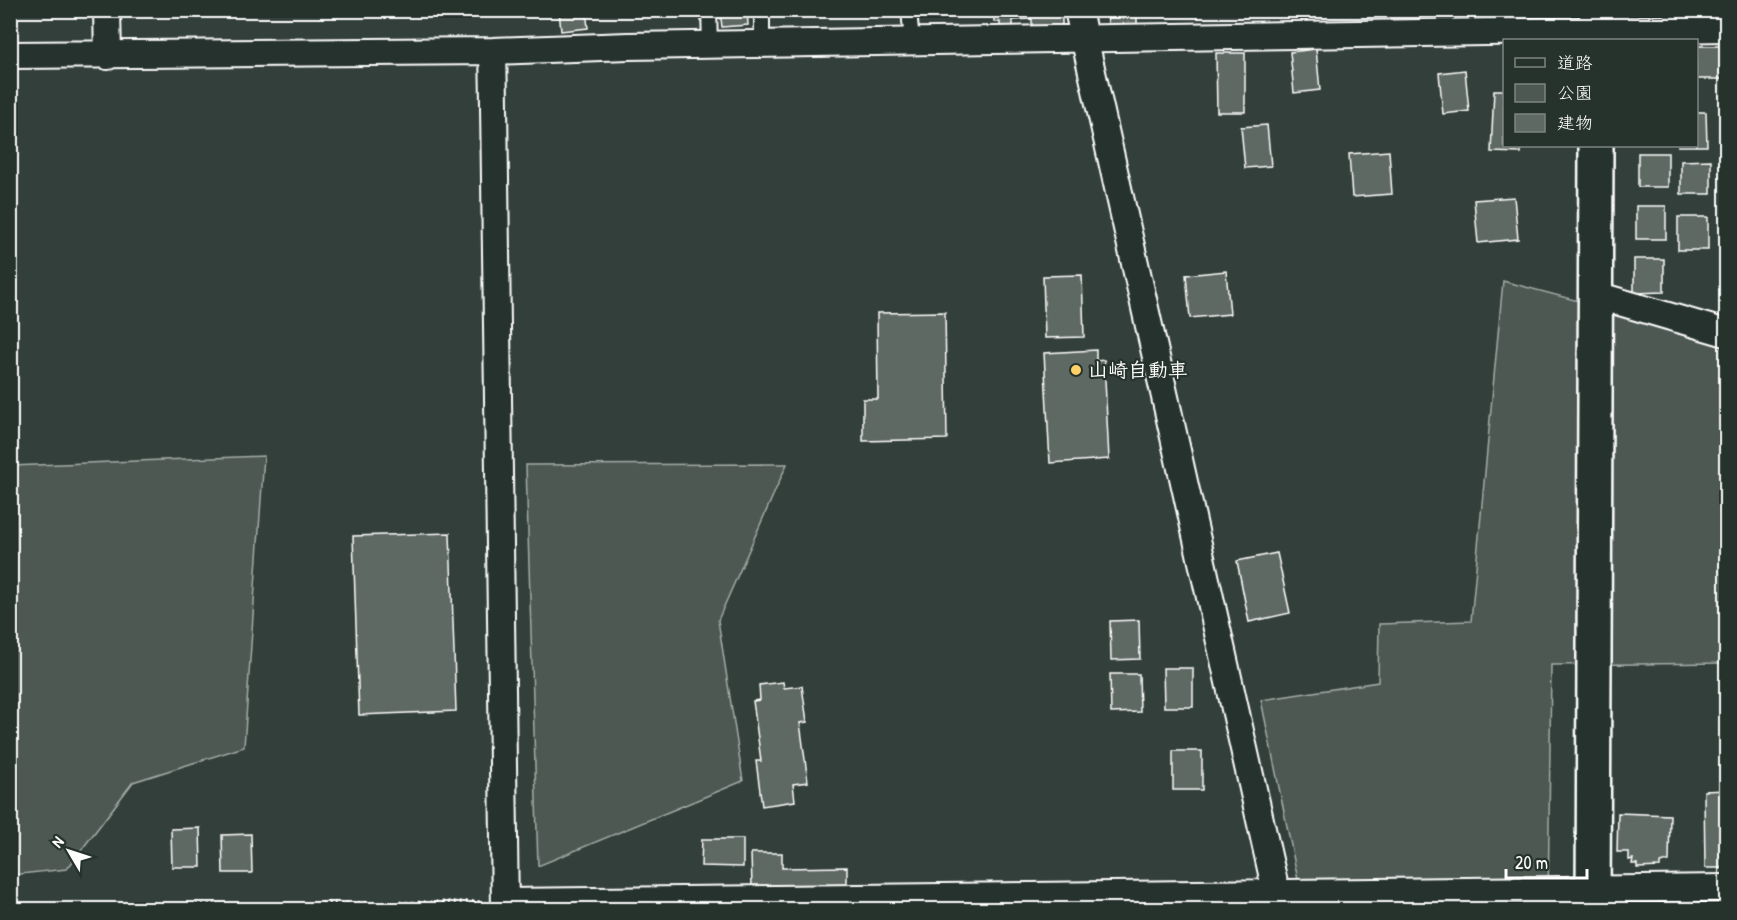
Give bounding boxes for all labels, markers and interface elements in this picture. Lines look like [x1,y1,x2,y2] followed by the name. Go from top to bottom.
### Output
[1503,39,1698,147] legend
[1557,50,1593,75] text: 道路
[1557,80,1593,105] text: 公園
[1557,110,1593,135] text: 建物
[1088,356,1188,383] place label: 山崎自動車
[1069,363,1083,377] marker: 山崎自動車
[39,821,99,881] north arrow
[46,831,69,852] text: N
[1506,842,1587,880] scale bar
[1515,850,1548,875] text: 20 m

